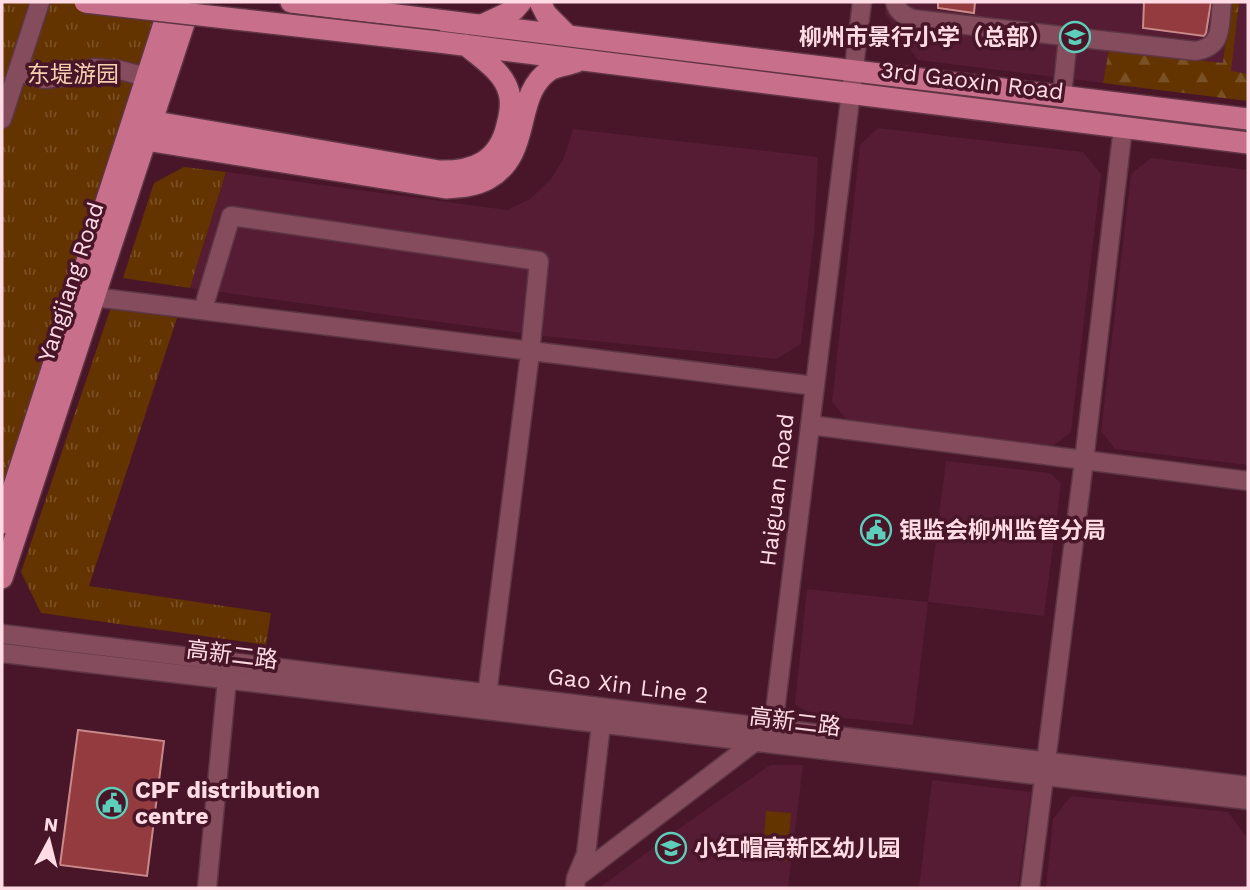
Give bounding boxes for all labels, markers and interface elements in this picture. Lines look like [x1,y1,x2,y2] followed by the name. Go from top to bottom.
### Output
[1058,20,1092,54] school or university icon: 柳州市景行小学（总部）
[799,24,1052,51] place label: 柳州市景行小学（总部）
[879,56,1065,106] street label: 3rd Gaoxin Road
[27,61,119,88] park label: 东堤游园
[32,199,110,365] street label: Yangjiang Road
[754,412,800,568] street label: Haiguan Road
[859,513,893,547] public building icon: 银监会柳州监管分局
[899,517,1106,544] place label: 银监会柳州监管分局
[185,636,279,674] street label: 高新二路
[546,663,710,709] street label: Gao Xin Line 2
[748,703,842,741] street label: 高新二路
[135,777,320,830] place label: CPF distribution centre
[95,786,129,820] public building icon: CPF distribution centre
[14,806,84,876] north arrow
[43,812,59,837] text: N
[654,831,688,865] school or university icon: 小红帽高新区幼儿园
[694,835,901,862] place label: 小红帽高新区幼儿园

